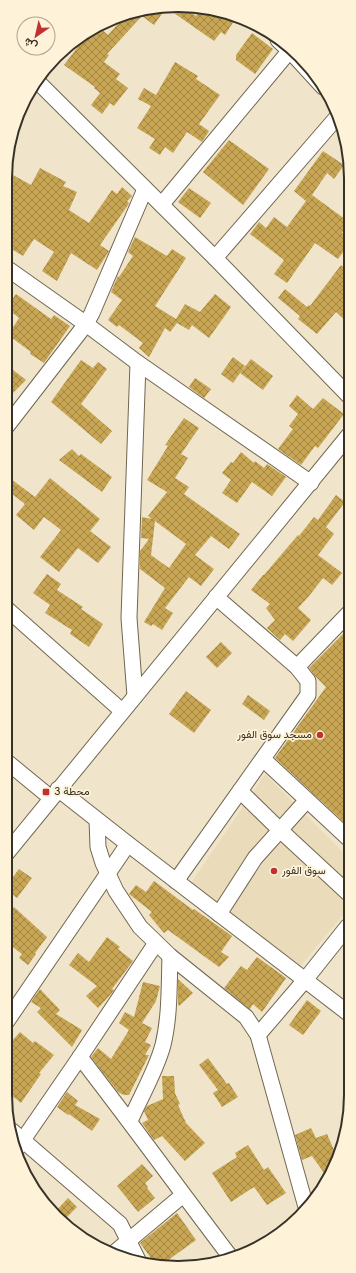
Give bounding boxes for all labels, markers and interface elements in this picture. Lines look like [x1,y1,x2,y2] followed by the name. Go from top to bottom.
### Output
[16,16,56,56] north arrow
[22,34,40,53] text: ش
[236,728,312,742] place label: مسجد سوق الفور
[315,730,325,740] marker: مسجد سوق الفور
[54,785,90,799] place label: محطة 3
[41,787,51,797] marker: محطة 3
[281,864,326,878] place label: سوق الفور
[269,866,279,876] marker: سوق الفور

